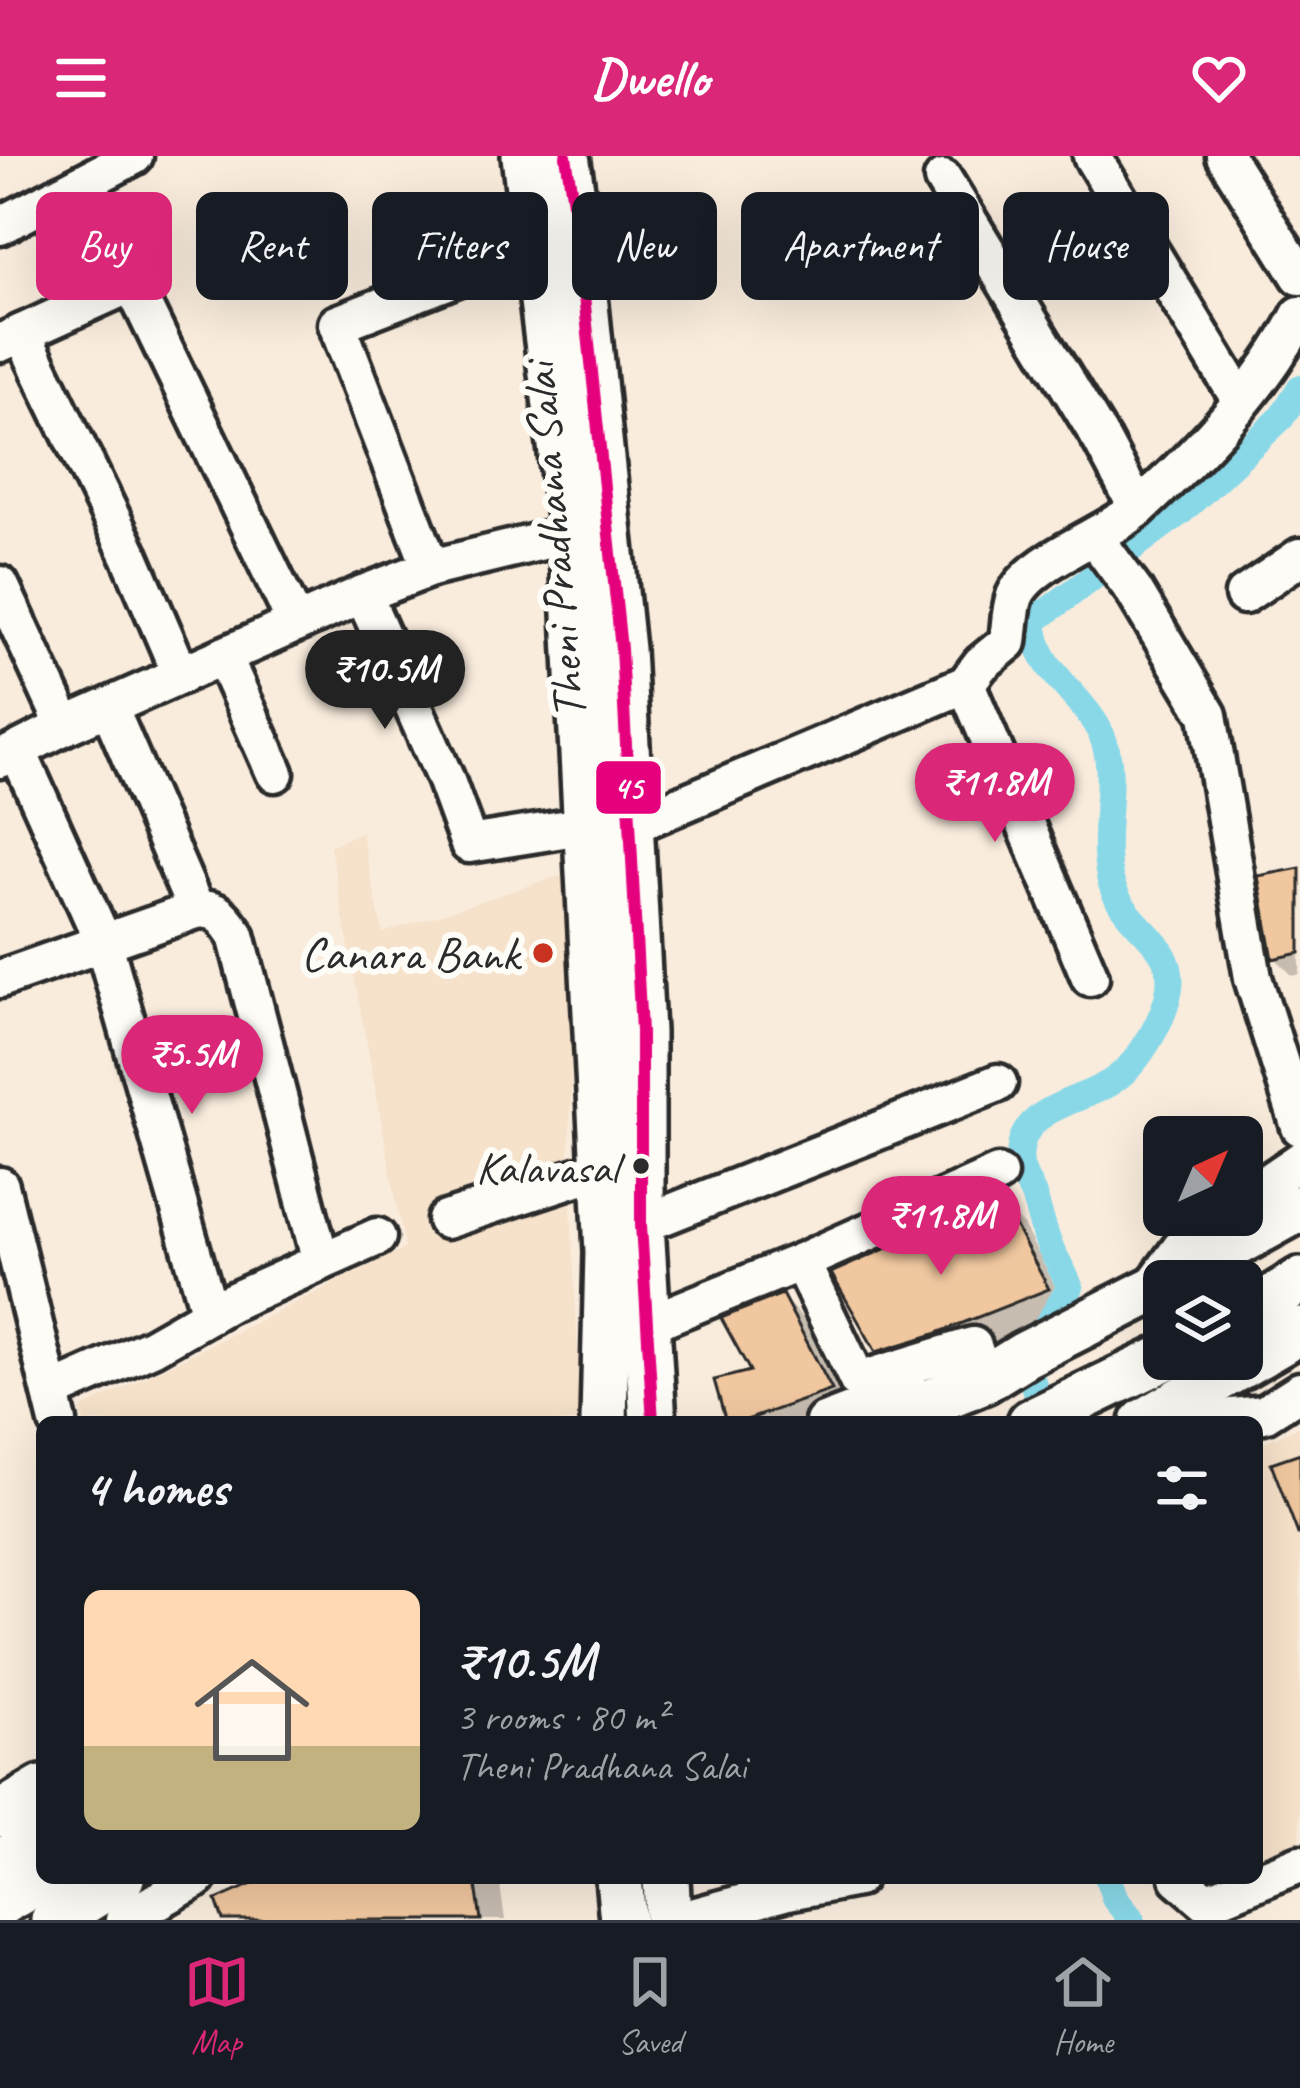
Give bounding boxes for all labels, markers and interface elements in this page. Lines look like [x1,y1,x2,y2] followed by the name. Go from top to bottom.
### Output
[591,44,709,112] text: Dwello
[48,45,114,111] icon: menu
[1186,45,1252,111] icon: heart
[36,192,172,300] chip: Buy
[196,192,348,300] chip: Rent
[372,192,548,300] chip: Filters
[572,192,717,300] chip: New
[741,192,979,300] chip: Apartment
[1003,192,1169,300] chip: House
[508,355,599,722] street label: Theni Pradhana Salai
[287,630,483,732] pin: ₹10.5M
[332,644,438,693] text: ₹10.5M
[897,743,1093,845] pin: ₹11.8M
[942,757,1048,806] text: ₹11.8M
[594,759,663,816] line badge: 45
[613,767,645,809] text: 45
[301,924,522,984] place label: Canara Bank
[530,940,556,966] marker: Canara Bank
[108,1015,276,1117] pin: ₹5.5M
[148,1029,236,1078] text: ₹5.5M
[1143,1116,1263,1236] north arrow
[1143,1116,1263,1380] map controls
[476,1140,625,1197] place label: Kalavasal
[630,1155,652,1177] marker: Kalavasal
[843,1176,1039,1278] pin: ₹11.8M
[888,1190,994,1239] text: ₹11.8M
[1143,1260,1263,1380] button: layers
[1149,1455,1215,1521] icon: filters
[84,1456,228,1520] text: 4 homes
[456,1629,594,1693] text: ₹10.5M
[180,1638,324,1782] icon: home
[456,1693,667,1742] text: 3 rooms · 80 m²
[456,1742,746,1791] text: Theni Pradhana Salai
[184,1949,250,2063] tab: Map
[617,1949,683,2063] tab: Saved
[1050,1949,1116,2063] tab: Home

